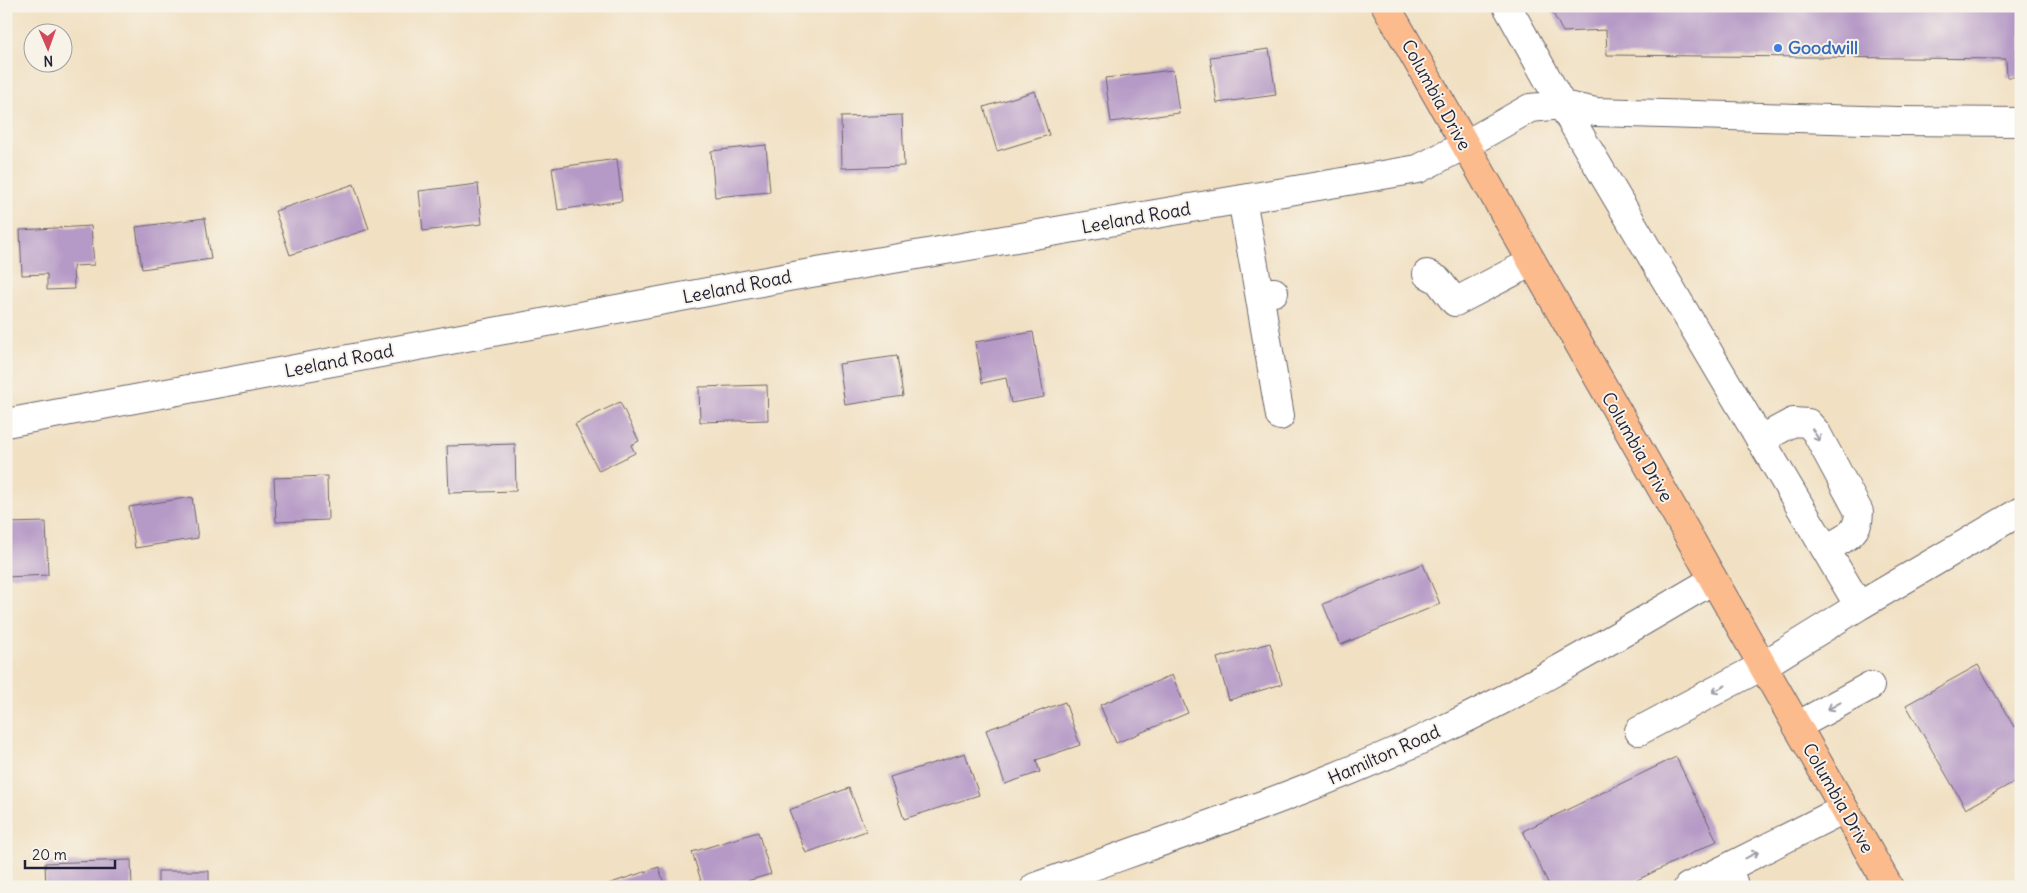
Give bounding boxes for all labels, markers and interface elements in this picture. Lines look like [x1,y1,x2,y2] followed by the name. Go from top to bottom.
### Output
[22,22,72,72] north arrow
[1397,35,1476,154] street label: Columbia Drive
[1788,36,1858,59] place label: Goodwill
[1772,42,1784,54] marker: Goodwill
[43,52,54,70] text: N
[1080,197,1193,238] street label: Leeland Road
[680,265,794,308] street label: Leeland Road
[282,339,396,382] street label: Leeland Road
[1597,388,1678,506] street label: Columbia Drive
[1812,427,1822,441] one-way arrow
[1712,685,1727,694] one-way arrow
[1826,701,1841,711] one-way arrow
[1324,719,1444,789] street label: Hamilton Road
[1798,739,1879,857] street label: Columbia Drive
[25,838,115,870] scale bar
[32,845,67,864] text: 20 m
[1744,850,1759,859] one-way arrow

